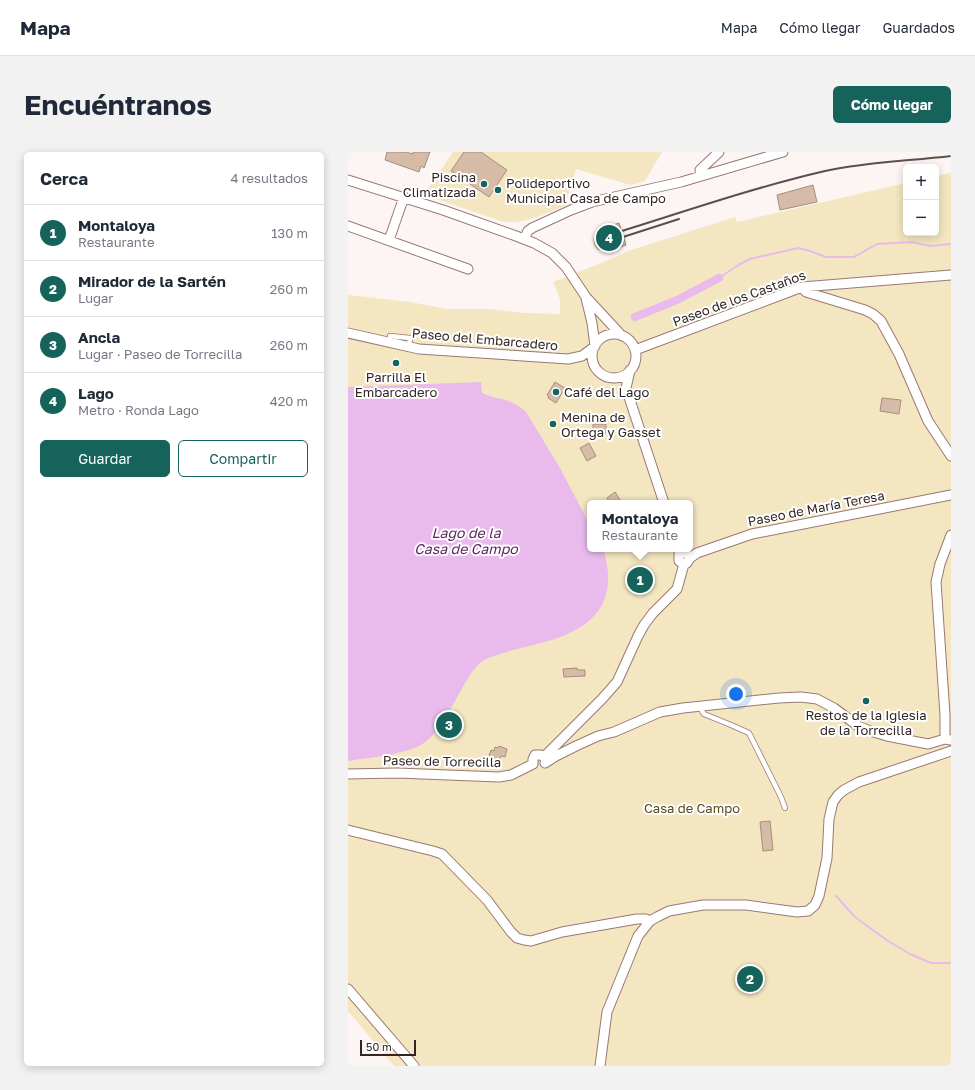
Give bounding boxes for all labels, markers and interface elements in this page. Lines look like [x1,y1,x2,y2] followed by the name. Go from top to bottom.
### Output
[20,16,71,39] text: Mapa
[721,19,757,36] text: Mapa
[779,19,860,36] text: Cómo llegar
[882,19,955,36] text: Guardados
[833,86,951,123] button: Cómo llegar
[24,88,212,121] text: Encuéntranos
[903,164,939,236] map controls
[903,164,939,200] button: +
[40,168,88,189] text: Cerca
[403,169,476,200] place label: Piscina Climatizada
[230,170,308,186] text: 4 resultados
[506,175,666,206] place label: Polideportivo Municipal Casa de Campo
[479,179,489,189] marker: Piscina Climatizada
[493,185,503,195] marker: Polideportivo Municipal Casa de Campo
[903,200,939,236] button: −
[78,216,155,234] text: Montaloya
[596,223,622,253] pin: 4
[50,225,56,241] text: 1
[271,225,308,241] text: 130 m
[78,234,154,250] text: Restaurante
[670,266,808,330] street label: Paseo de los Castaños
[78,272,226,290] text: Mirador de la Sartén
[49,281,57,297] text: 2
[270,281,308,297] text: 260 m
[78,290,113,306] text: Lugar
[411,325,559,353] street label: Paseo del Embarcadero
[78,328,120,346] text: Ancla
[49,337,57,353] text: 3
[270,337,308,353] text: 260 m
[78,346,242,362] text: Lugar · Paseo de Torrecilla
[391,358,401,368] marker: Parrilla El Embarcadero
[355,369,437,400] place label: Parrilla El Embarcadero
[78,384,114,402] text: Lago
[564,384,649,400] place label: Café del Lago
[551,387,561,397] marker: Café del Lago
[49,393,57,409] text: 4
[270,393,308,409] text: 420 m
[78,402,199,418] text: Metro · Ronda Lago
[561,409,661,440] place label: Menina de Ortega y Gasset
[548,419,558,429] marker: Menina de Ortega y Gasset
[40,440,170,477] button: Guardar
[178,440,308,477] button: Compartir
[746,487,886,529] street label: Paseo de María Teresa
[587,500,693,552] popup
[602,509,678,527] text: Montaloya
[414,524,519,557] water label: Lago de la Casa de Campo
[602,527,678,543] text: Restaurante
[627,565,653,595] pin: 1
[726,684,746,704] your location
[861,696,871,706] marker: Restos de la Iglesia de la Torrecilla
[805,707,927,738] place label: Restos de la Iglesia de la Torrecilla
[436,710,462,740] pin: 3
[383,752,501,770] street label: Paseo de Torrecilla
[644,800,740,816] park label: Casa de Campo
[737,964,763,994] pin: 2
[360,1038,416,1057] scale bar
[366,1040,392,1053] text: 50 m

